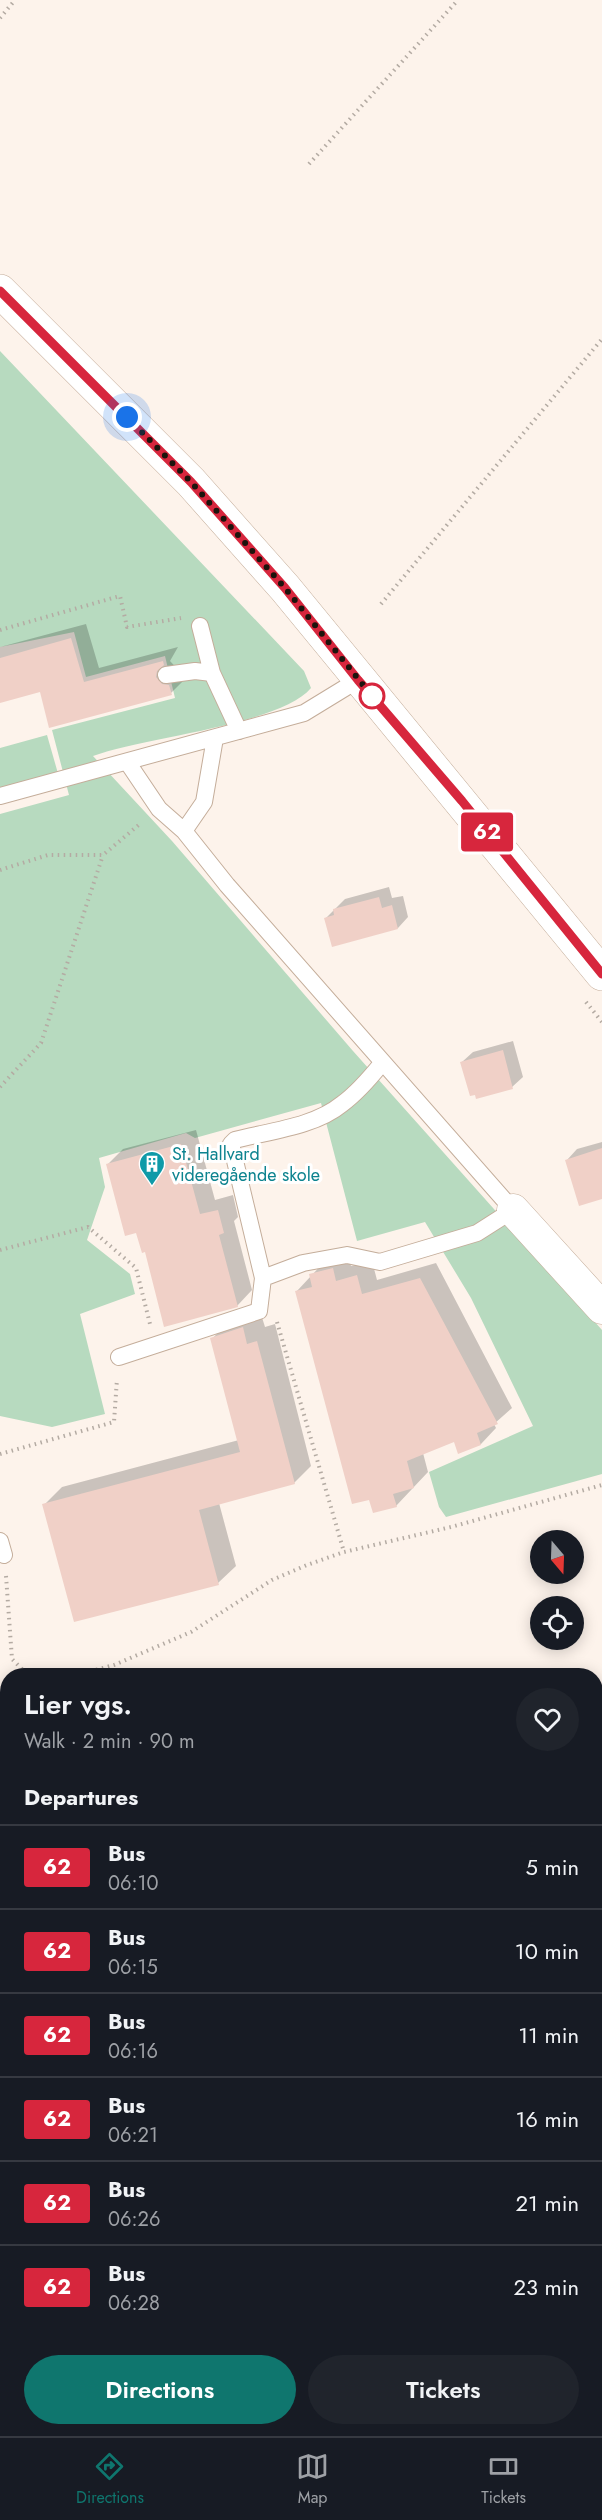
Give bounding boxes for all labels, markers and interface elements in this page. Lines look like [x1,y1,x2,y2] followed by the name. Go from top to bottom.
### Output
[112,402,142,432] your location
[359,683,385,709] unlabelled marker
[460,812,514,852] line badge: 62
[473,817,501,847] text: 62
[172,1141,320,1188] place label: St. Hallvard videregående skole
[137,1149,167,1187] building icon: St. Hallvard videregående skole
[530,1530,584,1584] north arrow
[530,1530,584,1650] map controls
[530,1596,584,1650] button: locate
[24,1684,132,1725] text: Lier vgs.
[516,1688,579,1751] button: heart
[24,1727,195,1756] text: Walk · 2 min · 90 m
[24,1781,138,1813] text: Departures
[108,1837,145,1869] text: Bus
[526,1851,579,1883] text: 5 min
[43,1852,71,1882] text: 62
[108,1869,159,1898] text: 06:10
[108,1921,145,1953] text: Bus
[515,1935,579,1967] text: 10 min
[43,1936,71,1966] text: 62
[108,1953,158,1982] text: 06:15
[108,2005,145,2037] text: Bus
[518,2019,579,2051] text: 11 min
[43,2020,71,2050] text: 62
[108,2037,158,2066] text: 06:16
[108,2089,145,2121] text: Bus
[515,2103,579,2135] text: 16 min
[43,2104,71,2134] text: 62
[108,2121,158,2150] text: 06:21
[108,2173,145,2205] text: Bus
[516,2187,579,2219] text: 21 min
[43,2188,71,2218] text: 62
[108,2205,160,2234] text: 06:26
[108,2257,145,2289] text: Bus
[513,2271,579,2303] text: 23 min
[43,2272,71,2302] text: 62
[108,2289,160,2318] text: 06:28
[24,2355,296,2424] button: Directions
[308,2355,579,2424] button: Tickets
[76,2450,144,2509] tab: Directions
[296,2450,329,2509] tab: Map
[481,2450,526,2509] tab: Tickets

